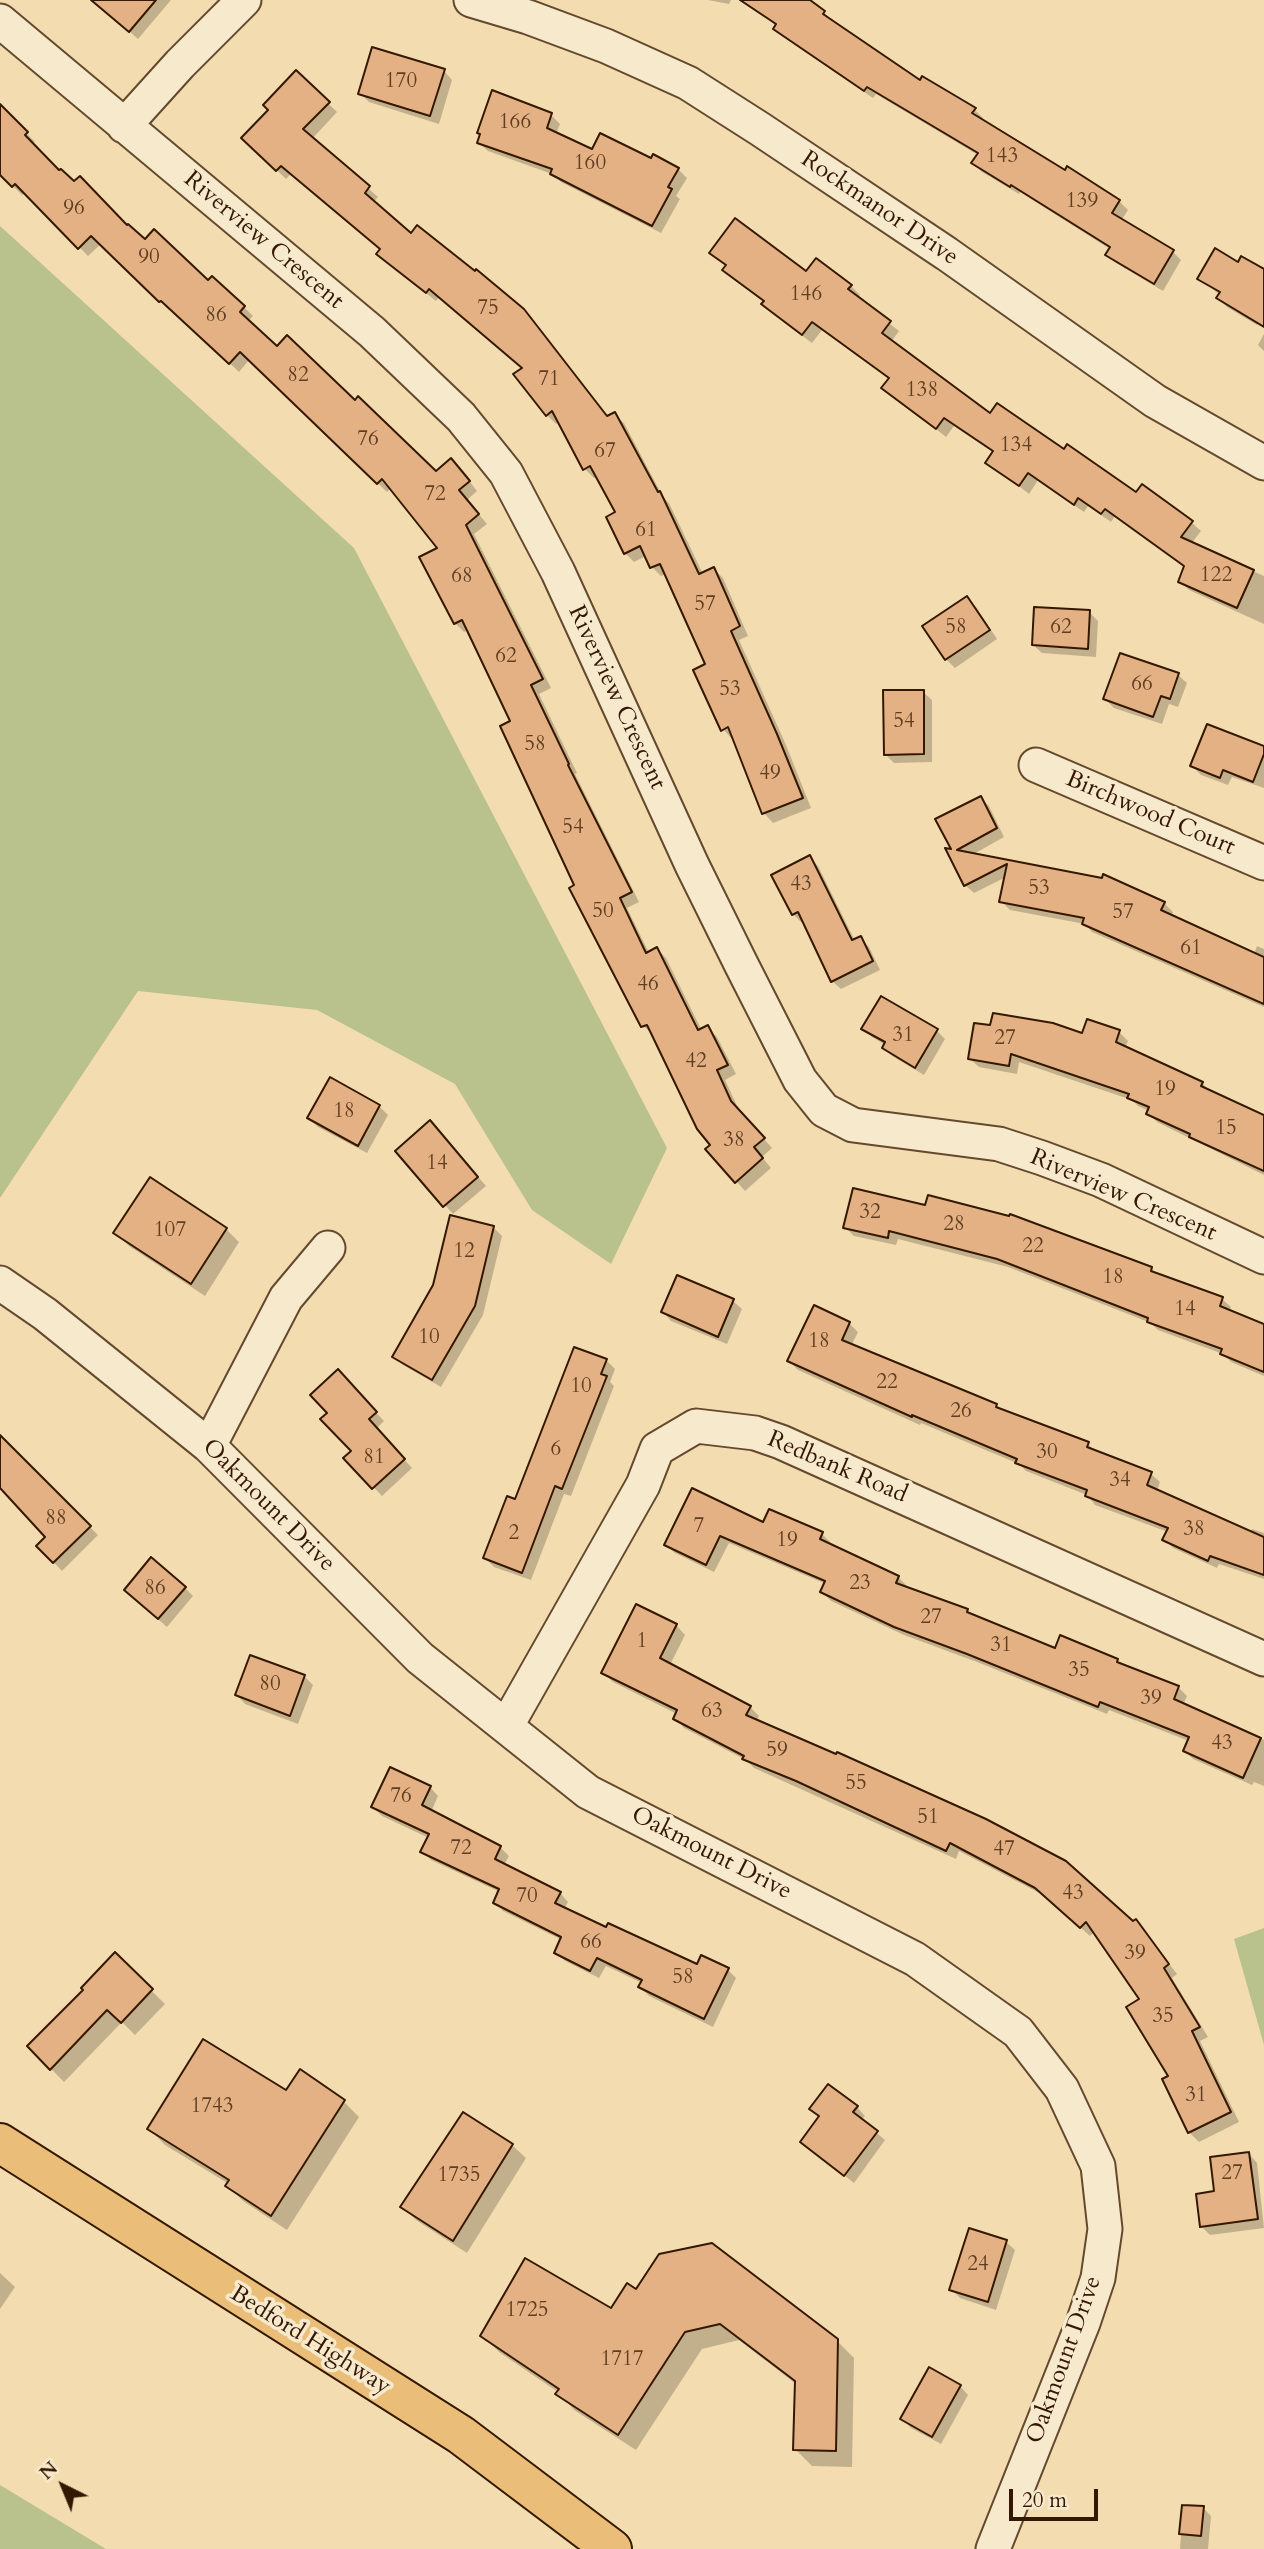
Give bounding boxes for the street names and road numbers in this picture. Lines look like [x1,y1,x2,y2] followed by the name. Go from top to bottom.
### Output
[795,146,963,272] street label: Rockmanor Drive
[177,166,349,316] street label: Riverview Crescent
[561,601,671,795] street label: Riverview Crescent
[1061,765,1239,863] street label: Birchwood Court
[1025,1144,1221,1248] street label: Riverview Crescent
[763,1426,911,1510] street label: Redbank Road
[196,1434,340,1578] street label: Oakmount Drive
[626,1801,796,1907] street label: Oakmount Drive
[1021,2272,1109,2448] street label: Oakmount Drive
[224,2280,396,2402] street label: Bedford Highway

